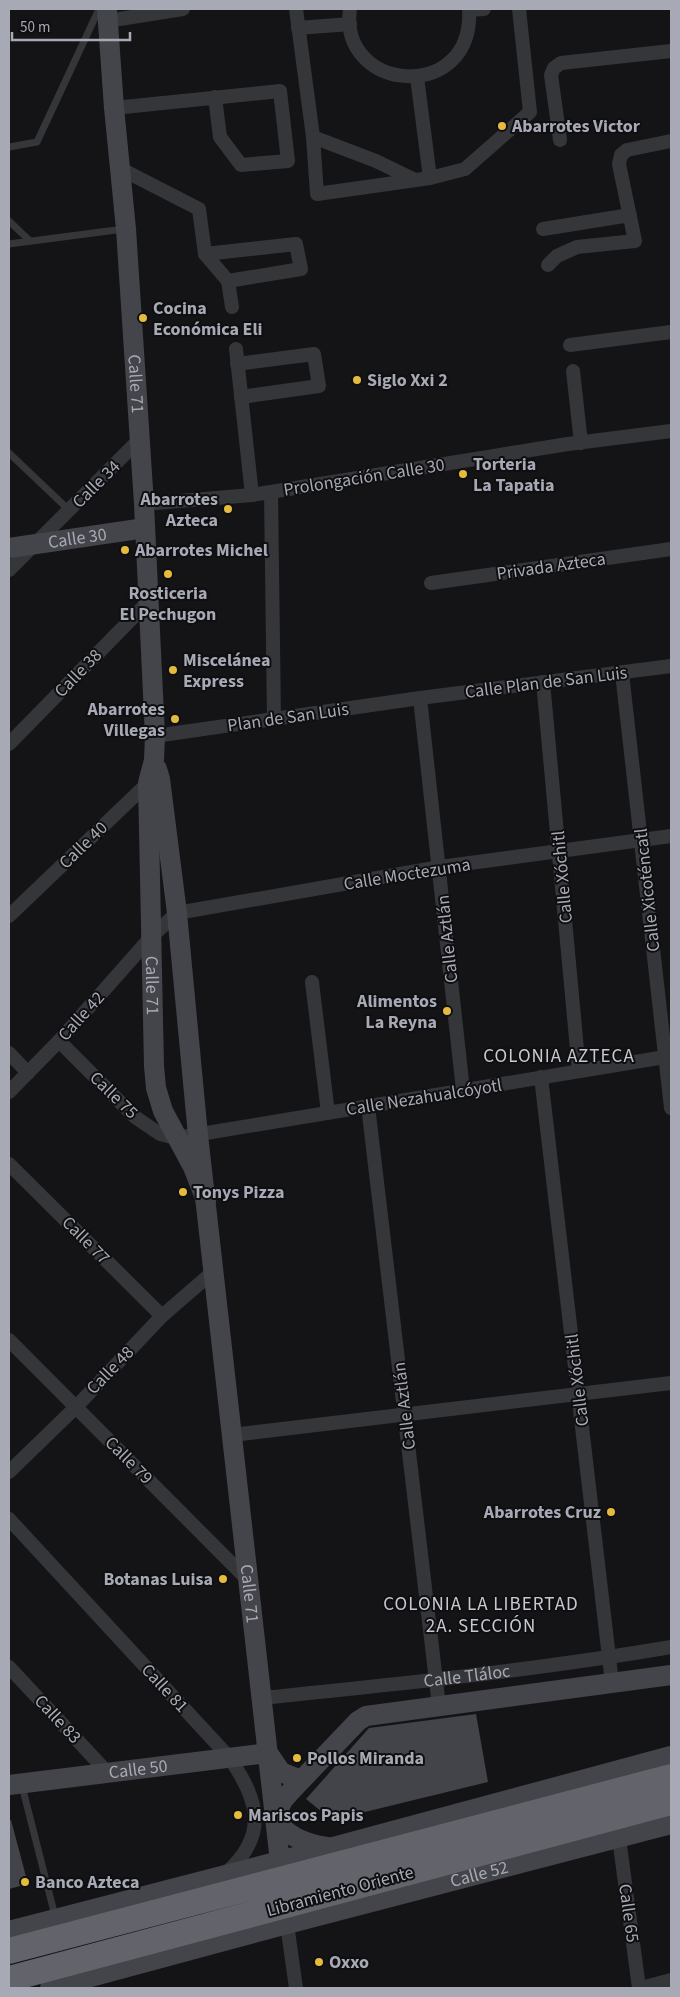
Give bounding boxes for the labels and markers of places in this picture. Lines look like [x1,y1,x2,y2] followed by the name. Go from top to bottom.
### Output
[511,114,641,139] place label: Abarrotes Victor
[496,120,508,132] marker: Abarrotes Victor
[153,296,263,342] place label: Cocina Económica Eli
[137,312,149,324] marker: Cocina Económica Eli
[367,368,448,393] place label: Siglo Xxi 2
[351,374,363,386] marker: Siglo Xxi 2
[473,452,554,498] place label: Torteria La Tapatia
[457,468,469,480] marker: Torteria La Tapatia
[140,487,218,533] place label: Abarrotes Azteca
[222,503,234,515] marker: Abarrotes Azteca
[134,538,268,563] place label: Abarrotes Michel
[119,544,131,556] marker: Abarrotes Michel
[162,568,174,580] marker: Rosticeria El Pechugon
[120,581,216,627] place label: Rosticeria El Pechugon
[183,648,270,694] place label: Miscelánea Express
[167,664,179,676] marker: Miscelánea Express
[87,697,165,743] place label: Abarrotes Villegas
[169,713,181,725] marker: Abarrotes Villegas
[356,989,437,1035] place label: Alimentos La Reyna
[441,1005,453,1017] marker: Alimentos La Reyna
[193,1180,284,1205] place label: Tonys Pizza
[177,1186,189,1198] marker: Tonys Pizza
[483,1500,601,1525] place label: Abarrotes Cruz
[605,1506,617,1518] marker: Abarrotes Cruz
[103,1567,213,1592] place label: Botanas Luisa
[217,1573,229,1585] marker: Botanas Luisa
[307,1746,424,1771] place label: Pollos Miranda
[291,1752,303,1764] marker: Pollos Miranda
[248,1803,364,1828] place label: Mariscos Papis
[232,1809,244,1821] marker: Mariscos Papis
[35,1870,139,1895] place label: Banco Azteca
[19,1876,31,1888] marker: Banco Azteca
[329,1950,369,1975] place label: Oxxo
[313,1956,325,1968] marker: Oxxo

